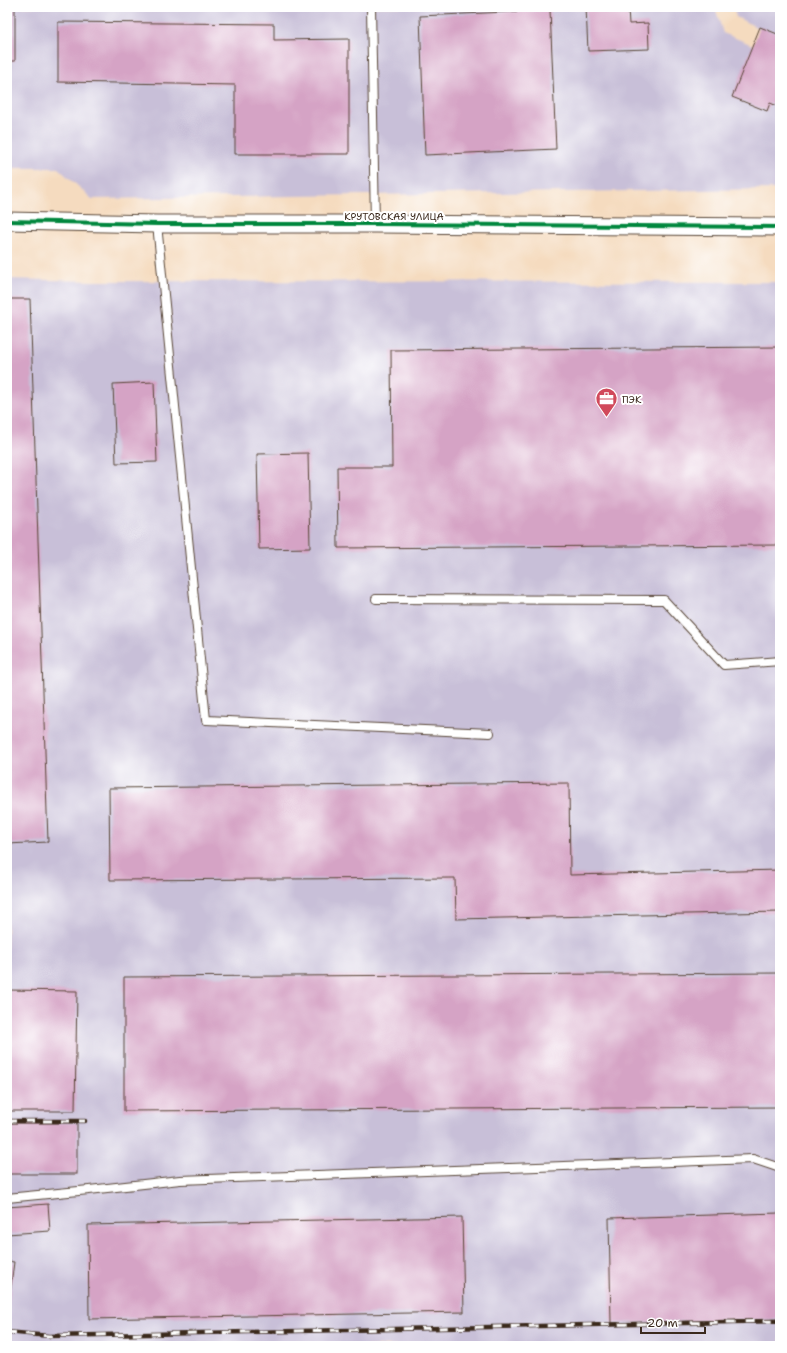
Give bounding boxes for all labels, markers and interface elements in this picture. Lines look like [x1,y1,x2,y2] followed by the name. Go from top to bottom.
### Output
[344,210,444,223] street label: КРУТОВСКАЯ УЛИЦА
[594,386,620,419] office icon: ПЭК
[622,393,642,406] place label: ПЭК
[641,1309,705,1335] scale bar
[647,1315,678,1331] text: 20 m

